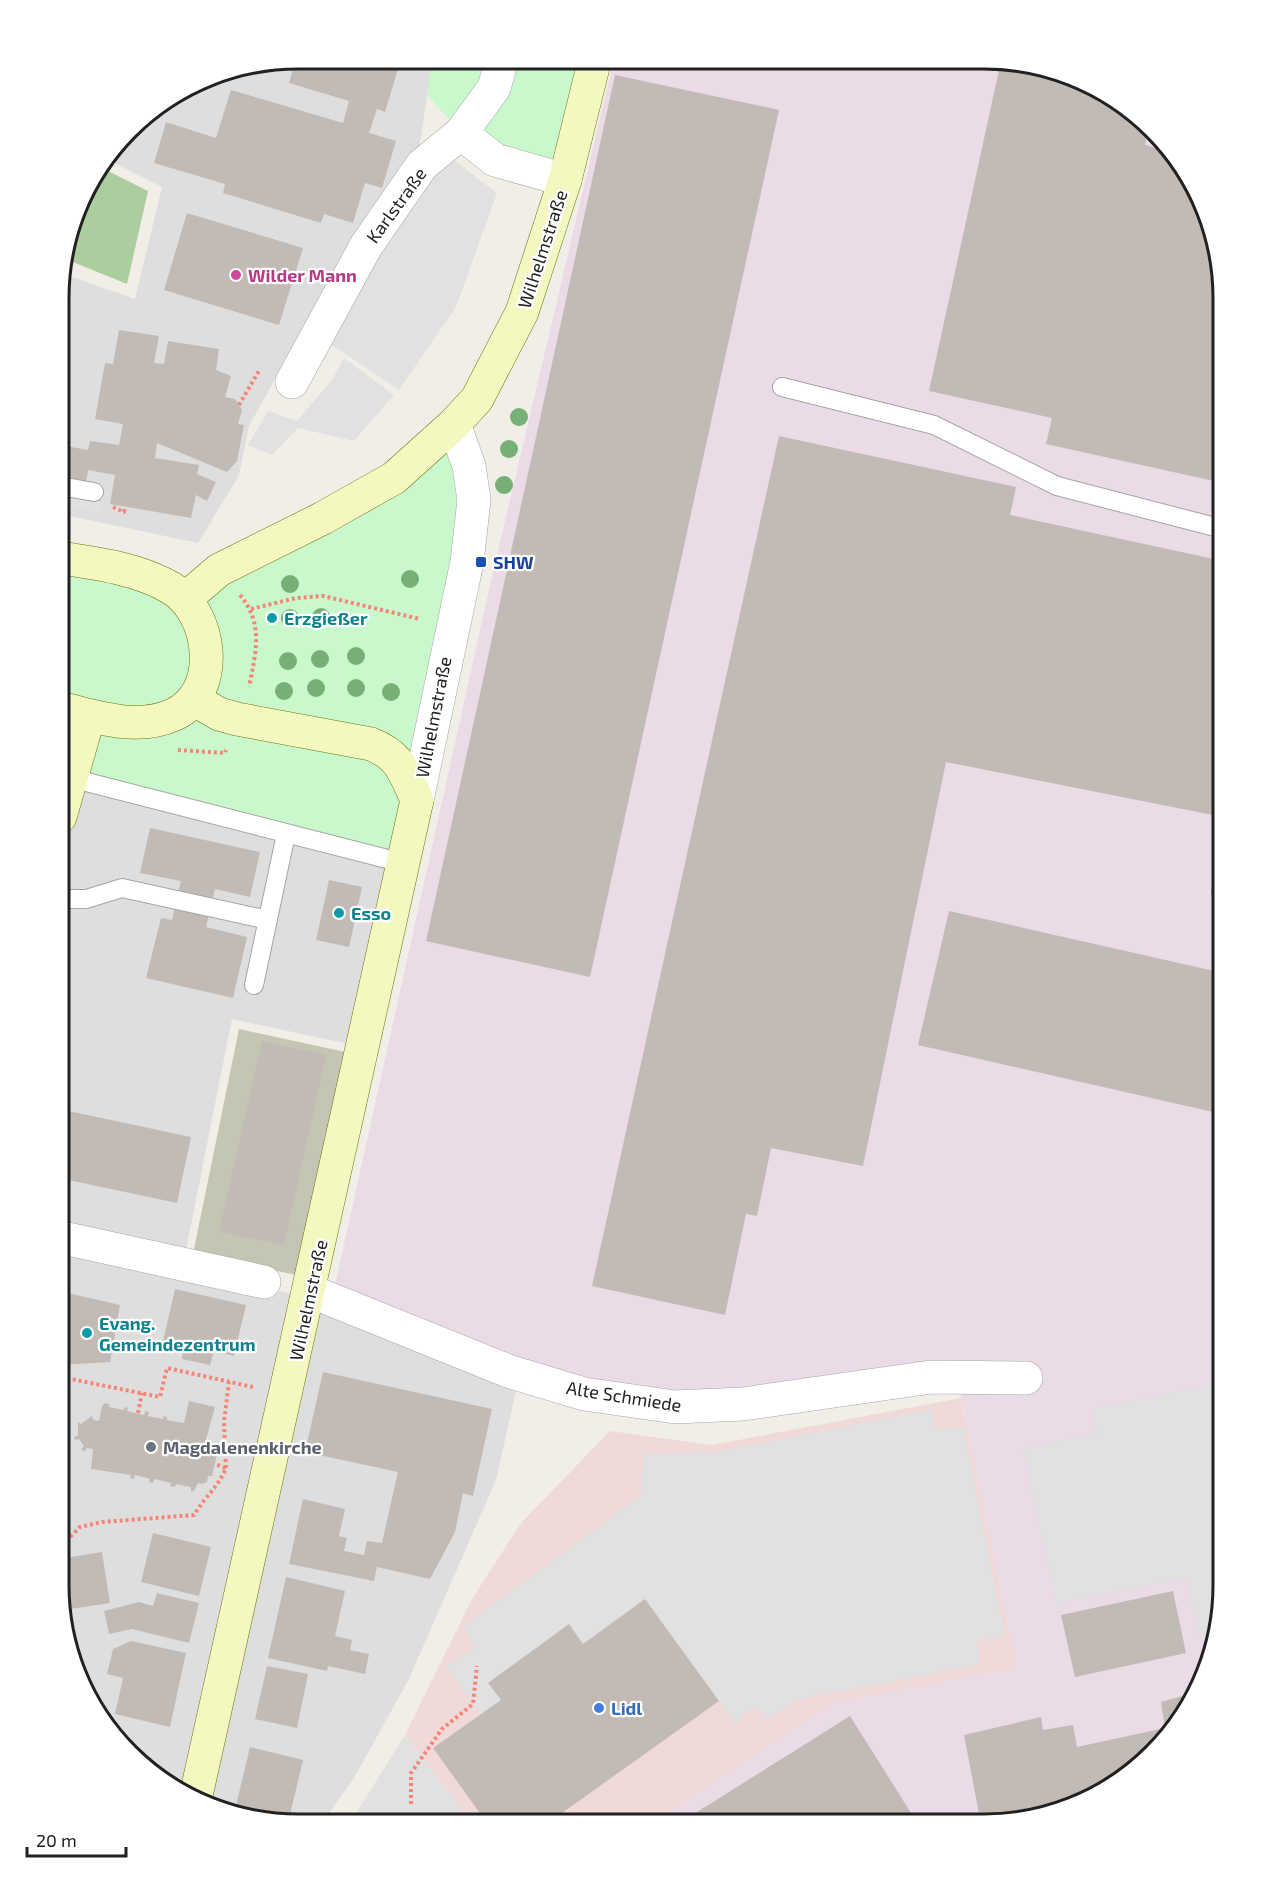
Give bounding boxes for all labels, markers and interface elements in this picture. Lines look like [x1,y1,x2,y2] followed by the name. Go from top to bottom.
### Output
[361,163,431,247] street label: Karlstraße
[513,187,571,311] street label: Wilhelmstraße
[248,264,357,286] place label: Wilder Mann
[229,268,243,282] marker: Wilder Mann
[493,551,534,573] place label: SHW
[474,555,488,569] marker: SHW
[284,607,368,629] place label: Erzgießer
[265,611,279,625] marker: Erzgießer
[410,655,456,779] street label: Wilhelmstraße
[351,902,391,924] place label: Esso
[332,906,346,920] marker: Esso
[284,1238,332,1362] street label: Wilhelmstraße
[99,1312,256,1355] place label: Evang. Gemeindezentrum
[80,1326,94,1340] marker: Evang. Gemeindezentrum
[565,1376,683,1416] street label: Alte Schmiede
[163,1436,322,1458] place label: Magdalenenkirche
[144,1440,158,1454] marker: Magdalenenkirche
[611,1697,642,1719] place label: Lidl
[592,1701,606,1715] marker: Lidl
[27,1820,126,1858] scale bar
[36,1829,77,1851] text: 20 m

